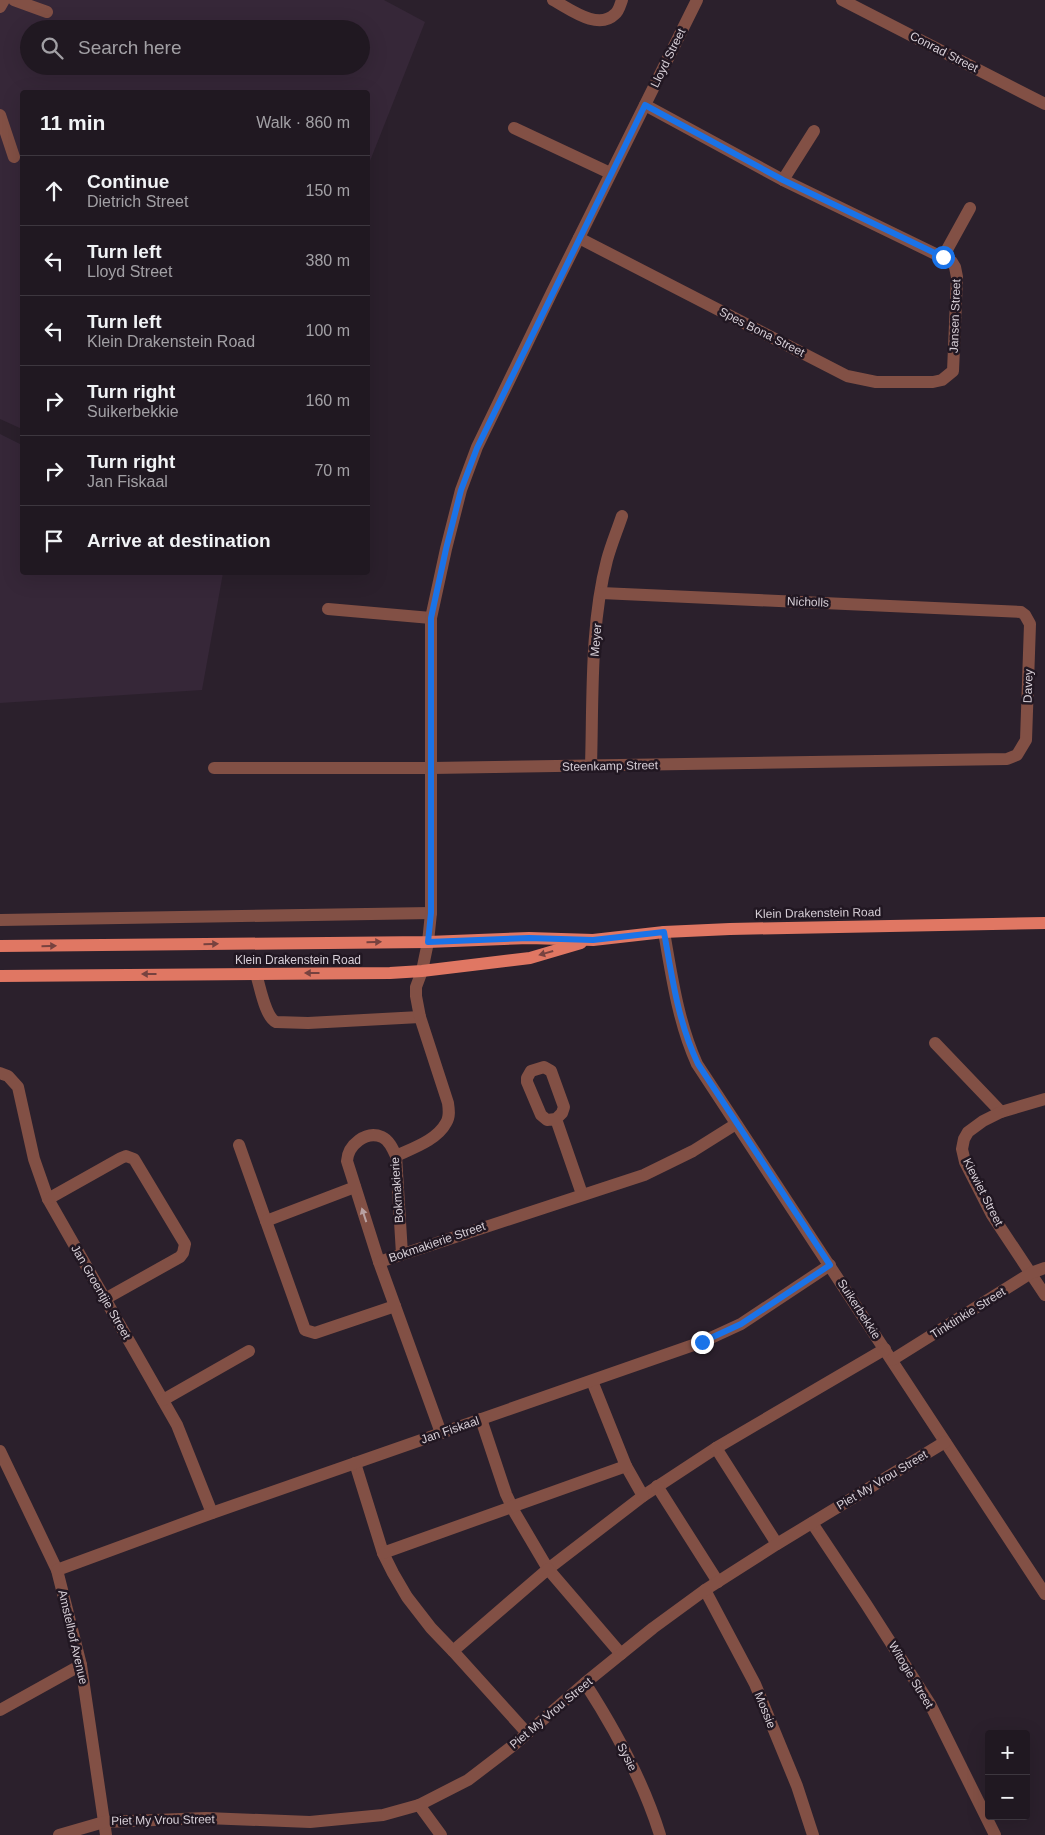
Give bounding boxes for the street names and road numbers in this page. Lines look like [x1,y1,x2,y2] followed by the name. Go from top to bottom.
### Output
[648,26,689,90] street label: Lloyd Street
[908,29,981,75] street label: Conrad Street
[947,278,963,353] street label: Jansen Street
[717,304,808,360] street label: Spes Bona Street
[787,594,829,610] street label: Nicholls
[588,623,604,657] street label: Meyer
[1020,669,1036,703] street label: Davey
[562,758,659,774] street label: Steenkamp Street
[755,905,881,921] street label: Klein Drakenstein Road
[235,953,361,967] street label: Klein Drakenstein Road
[388,1156,406,1223] street label: Bokmakierie
[960,1156,1006,1229] street label: Kiewiet Street
[387,1219,488,1265] street label: Bokmakierie Street
[68,1242,134,1342] street label: Jan Groentjie Street
[834,1276,884,1342] street label: Suikerbekkie
[928,1284,1009,1342] street label: Tinktinkie Street
[419,1413,481,1447] street label: Jan Fiskaal
[834,1447,931,1513] street label: Piet My Vrou Street
[55,1588,91,1686] street label: Amstelhof Avenue
[886,1639,937,1711] street label: Witogie Street
[507,1674,596,1752] street label: Piet My Vrou Street
[751,1690,779,1731] street label: Mossie
[614,1741,640,1774] street label: Sysie
[111,1812,216,1828] street label: Piet My Vrou Street

